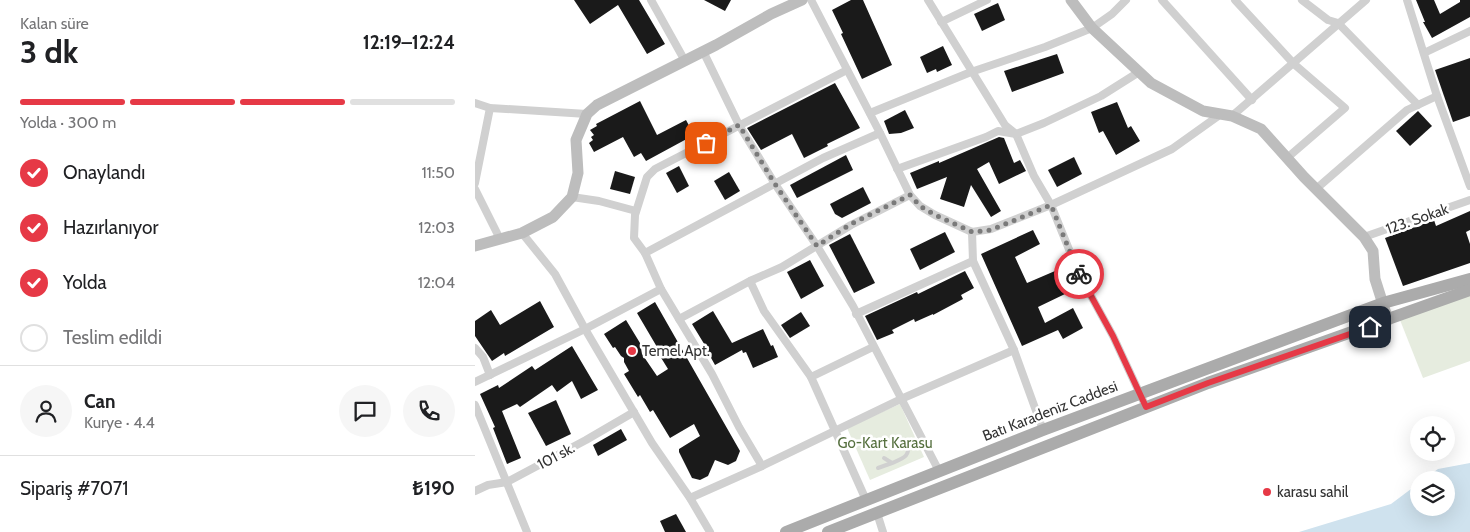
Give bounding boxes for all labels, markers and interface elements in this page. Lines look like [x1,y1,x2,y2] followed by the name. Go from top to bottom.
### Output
[20,14,89,33] text: Kalan süre
[363,31,455,54] text: 12:19–12:24
[20,32,78,71] text: 3 dk
[20,113,116,132] text: Yolda · 300 m
[685,122,727,164] pin
[692,129,720,157] icon: bag
[20,159,48,187] icon: check
[63,161,145,184] text: Onaylandı
[421,163,455,182] text: 11:50
[1383,200,1451,238] street label: 123. Sokak
[20,214,48,242] icon: check
[63,216,158,239] text: Hazırlanıyor
[418,218,455,237] text: 12:03
[1054,249,1104,299] courier
[1065,260,1093,288] icon: bike
[20,269,48,297] icon: check
[63,271,107,294] text: Yolda
[418,273,455,292] text: 12:04
[1349,306,1391,348] pin
[1356,313,1384,341] icon: home
[63,326,162,349] text: Teslim edildi
[642,342,710,360] place label: Temel Apt.
[626,345,638,357] marker: Temel Apt.
[980,377,1120,445] street label: Batı Karadeniz Caddesi
[20,385,72,437] button: person
[339,385,391,437] button: chat
[403,385,455,437] button: phone
[84,390,116,413] text: Can
[84,413,155,432] text: Kurye · 4.4
[1410,416,1455,516] map controls
[1410,416,1455,461] button: locate
[837,434,933,452] park label: Go-Kart Karasu
[534,439,578,473] street label: 101 sk.
[1410,471,1455,516] button: layers
[20,477,129,500] text: Sipariş #7071
[413,477,455,500] text: ₺190
[1277,483,1349,501] place label: karasu sahil
[1261,486,1273,498] marker: karasu sahil

